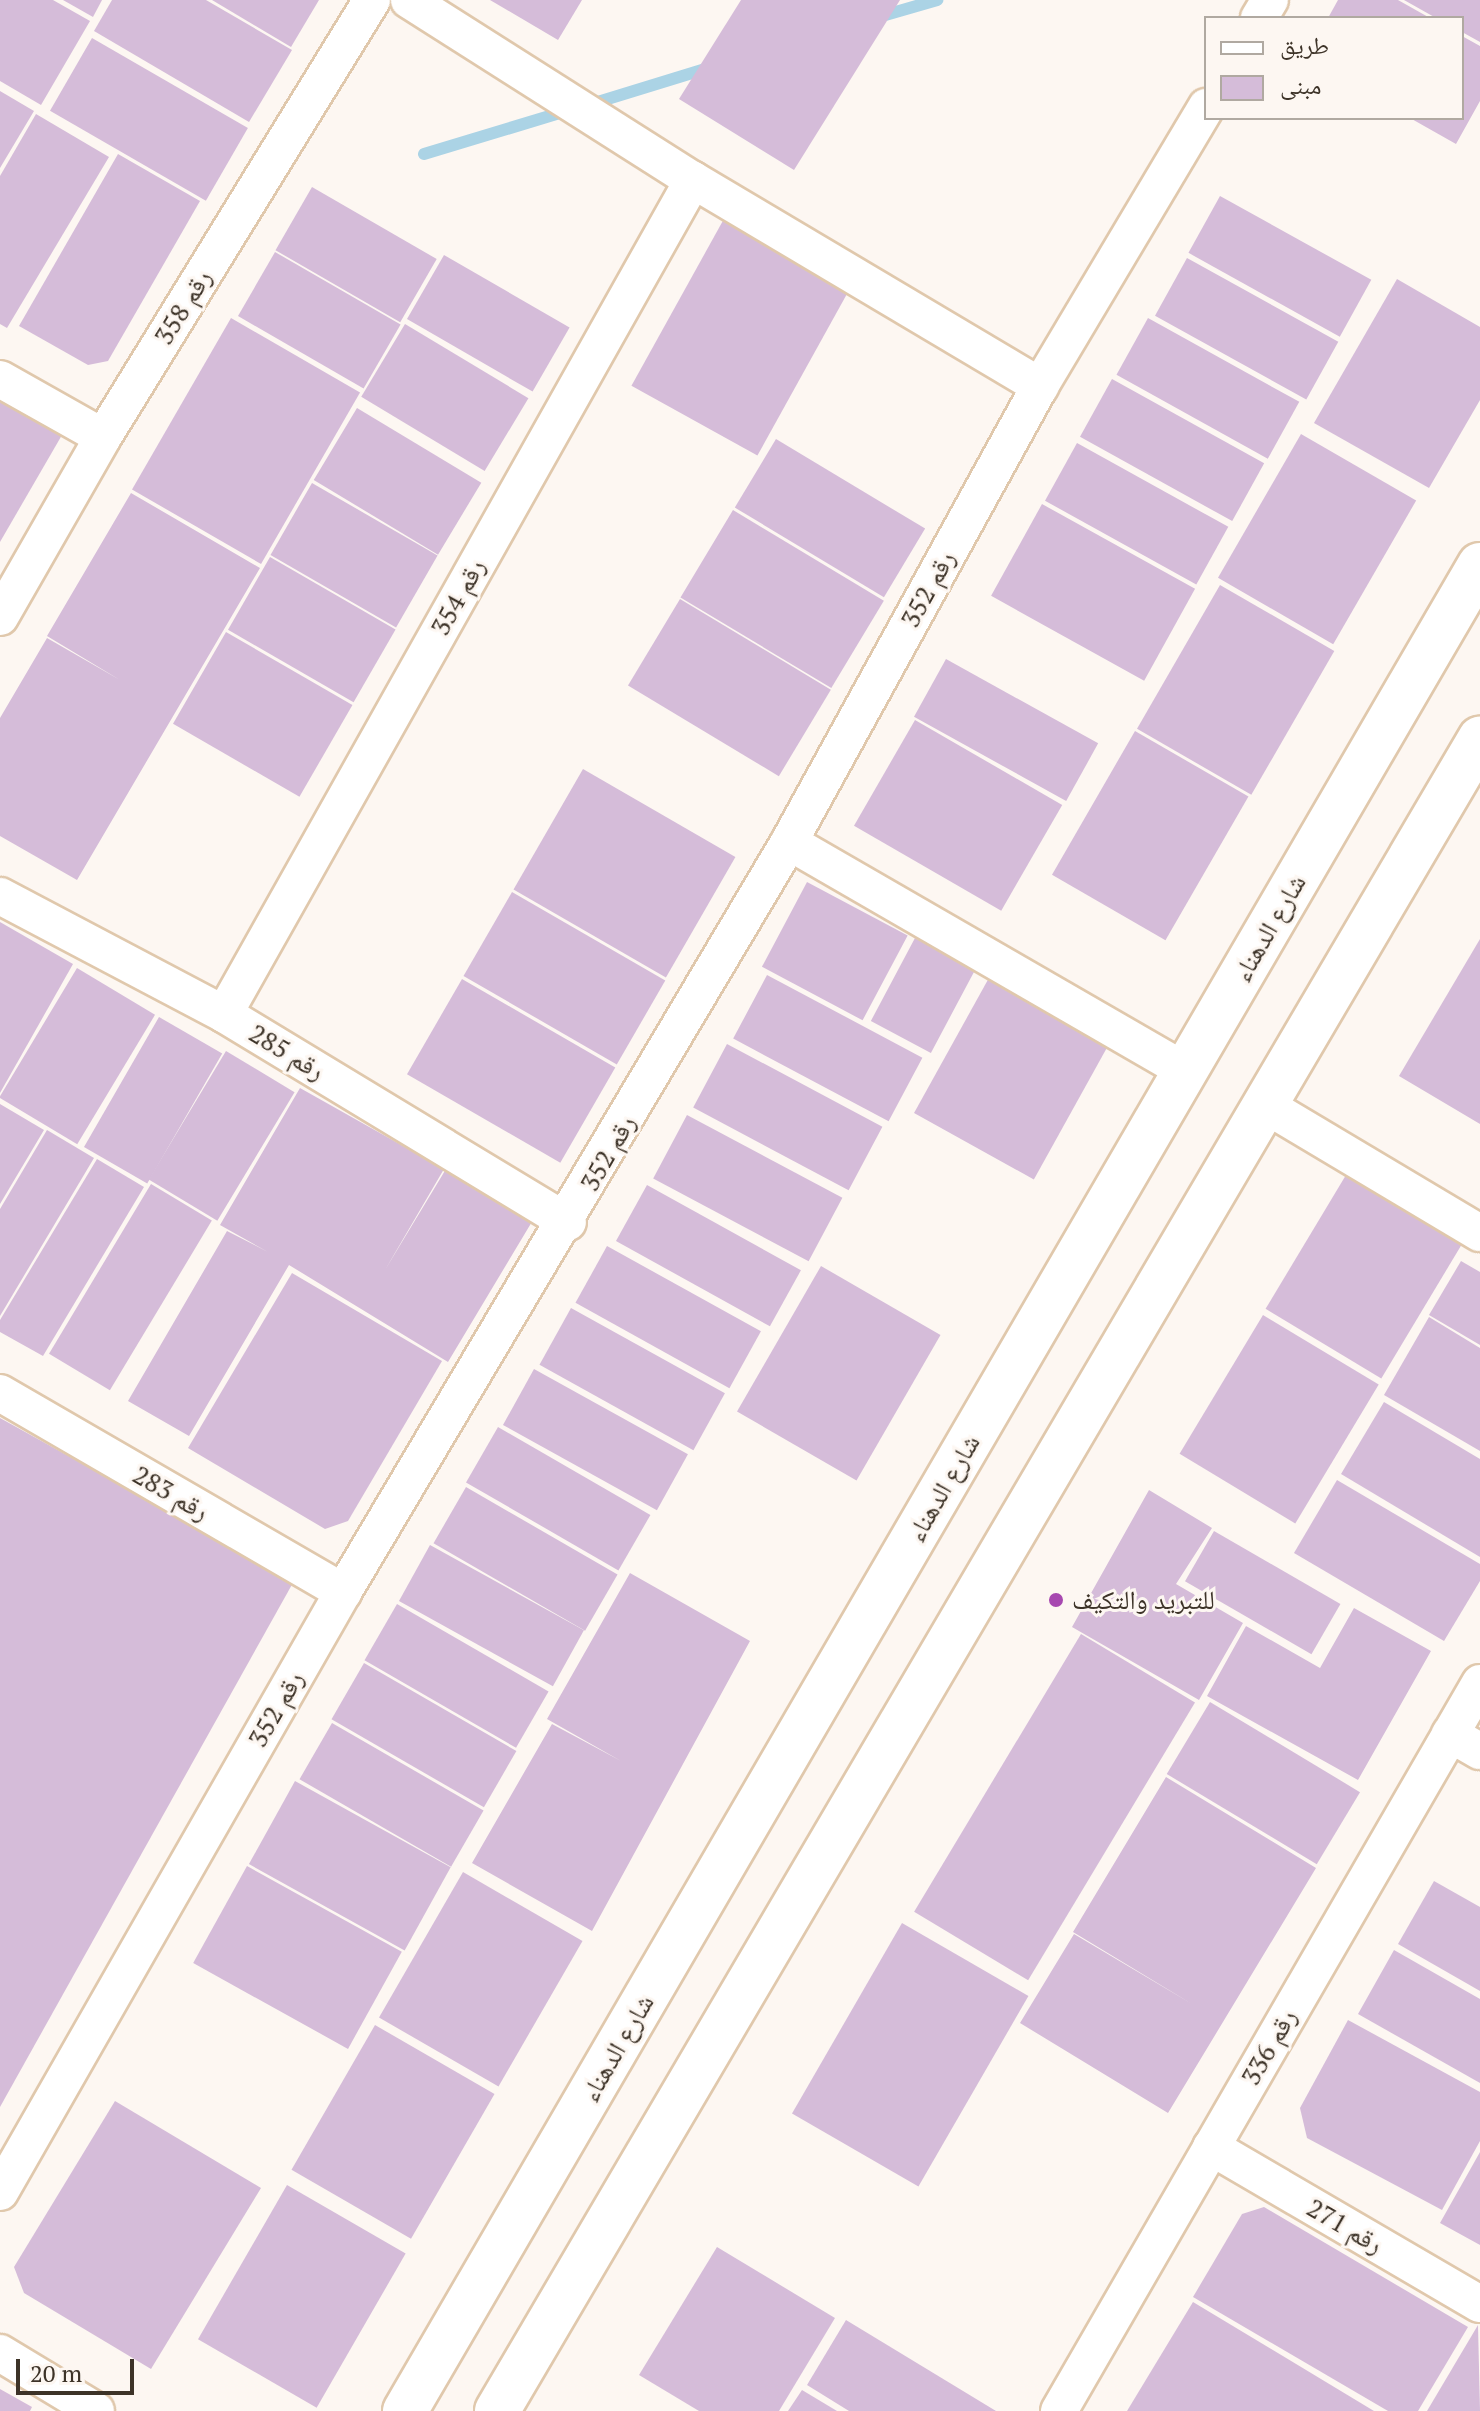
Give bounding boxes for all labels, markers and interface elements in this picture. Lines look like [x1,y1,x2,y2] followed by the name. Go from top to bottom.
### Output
[1204,16,1464,120] legend
[1280,29,1329,61] text: طريق
[1280,69,1321,101] text: مبنى
[148,264,218,350] street label: رقم 358
[894,545,962,633] street label: رقم 352
[424,553,492,641] street label: رقم 354
[1226,869,1312,987] street label: شارع الدهناء
[244,1017,330,1087] street label: رقم 285
[574,1109,642,1197] street label: رقم 352
[900,1429,986,1547] street label: شارع الدهناء
[127,1459,215,1527] street label: رقم 283
[1072,1584,1215,1616] place label: للتبرید والتکیف
[1047,1591,1065,1609] marker: للتبرید والتکیف
[242,1665,310,1753] street label: رقم 352
[574,1989,660,2107] street label: شارع الدهناء
[1235,2003,1303,2091] street label: رقم 336
[1301,2192,1389,2260] street label: رقم 271
[20,2343,138,2393] scale bar
[30,2357,82,2389] text: 20 m

